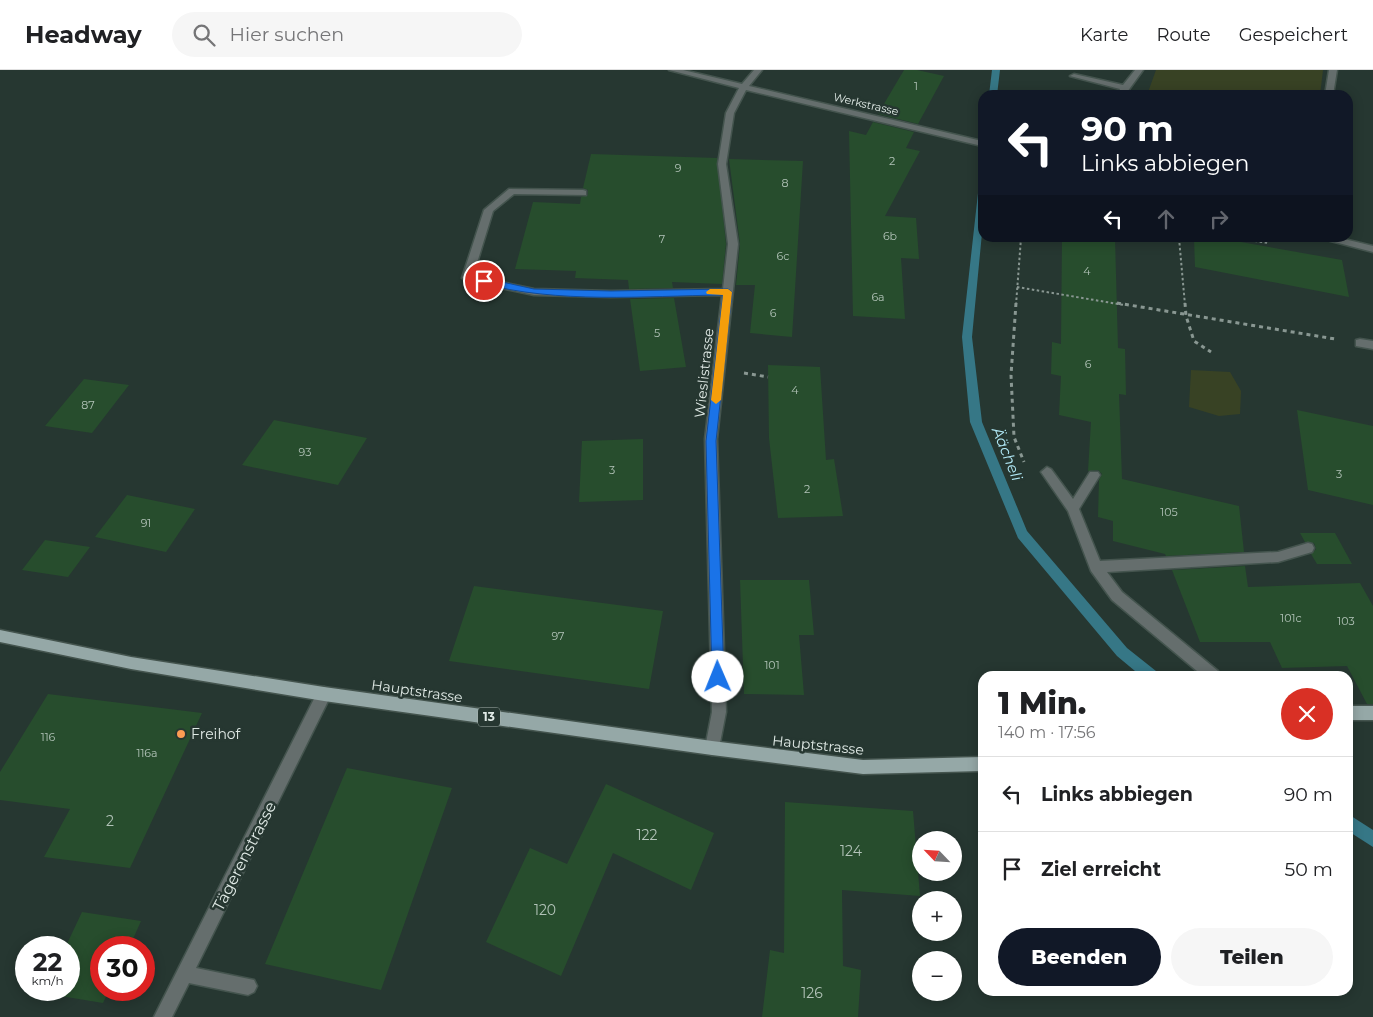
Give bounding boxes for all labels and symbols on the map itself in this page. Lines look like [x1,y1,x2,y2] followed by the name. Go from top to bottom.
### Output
[914,79,918,93] house number: 1
[832,90,900,118] street label: Werkstrasse
[889,154,895,168] house number: 2
[675,161,682,175] house number: 9
[781,176,789,190] house number: 8
[883,229,897,243] house number: 6b
[659,232,665,246] house number: 7
[777,249,790,263] house number: 6c
[463,260,505,302] pin
[1083,264,1091,278] house number: 4
[871,290,885,304] house number: 6a
[770,306,777,320] house number: 6
[654,326,660,340] house number: 5
[690,327,718,419] street label: Wieslistrasse
[1085,357,1092,371] house number: 6
[791,383,799,397] house number: 4
[81,398,95,412] house number: 87
[988,423,1027,484] water label: Äächeli
[299,445,311,459] house number: 93
[609,463,615,477] house number: 3
[1336,467,1342,481] house number: 3
[804,482,810,496] house number: 2
[1160,505,1178,519] house number: 105
[141,516,151,530] house number: 91
[1280,611,1302,625] house number: 101c
[1337,614,1355,628] house number: 103
[551,629,565,643] house number: 97
[691,650,743,702] position arrow
[764,658,780,672] house number: 101
[370,676,464,706] street label: Hauptstrasse
[478,708,500,726] road number: 13
[191,725,242,743] place label: Freihof
[175,728,187,740] marker: Freihof
[41,730,56,744] house number: 116
[771,731,865,759] street label: Hauptstrasse
[136,746,158,760] house number: 116a
[209,798,280,914] street label: Tägerenstrasse
[106,812,114,830] house number: 2
[637,826,658,844] house number: 122
[912,831,962,881] north arrow
[840,842,863,860] house number: 124
[534,901,556,919] house number: 120
[90,936,155,1001] speed limit sign: 30
[801,984,823,1002] house number: 126

